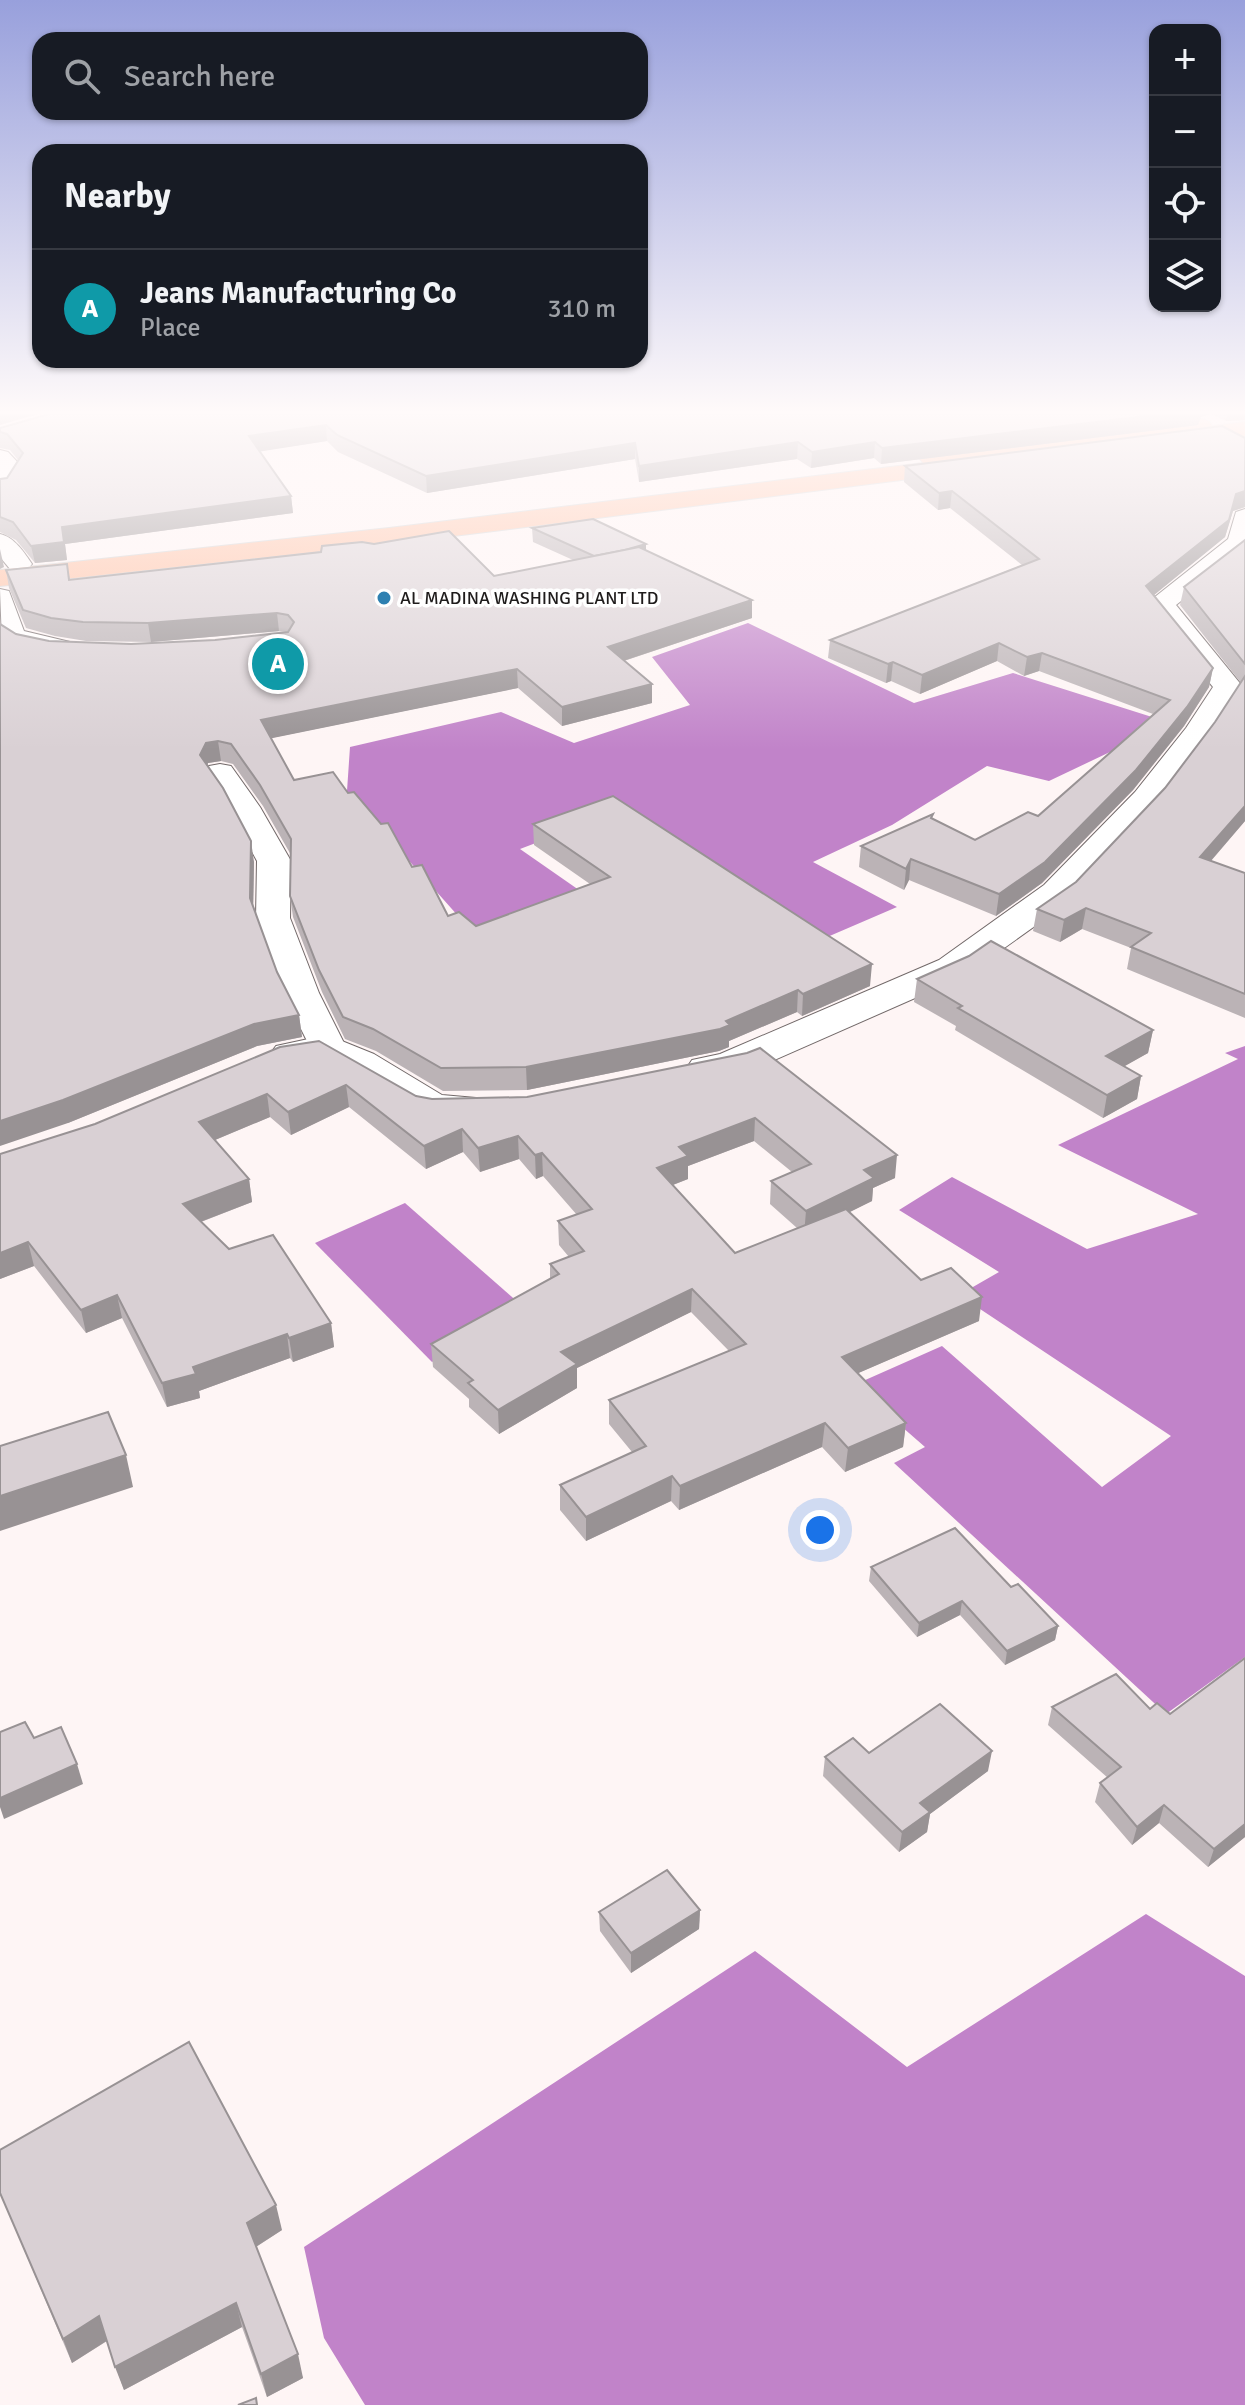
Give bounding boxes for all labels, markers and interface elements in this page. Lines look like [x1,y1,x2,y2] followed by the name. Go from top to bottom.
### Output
[1149,24,1221,312] map controls
[1149,24,1221,96] button: +
[32,32,648,120] search box
[60,54,104,98] icon: search
[124,58,275,95] text: Search here
[1149,96,1221,168] button: −
[1149,168,1221,240] button: locate
[64,175,171,217] text: Nearby
[1149,240,1221,312] button: layers
[140,275,456,312] text: Jeans Manufacturing Co
[82,293,98,325] text: A
[547,293,616,325] text: 310 m
[140,312,201,344] text: Place
[400,587,658,609] place label: AL MADINA WASHING PLANT LTD
[375,589,393,607] marker: AL MADINA WASHING PLANT LTD
[252,634,304,694] pin: A
[800,1510,840,1550] your location

